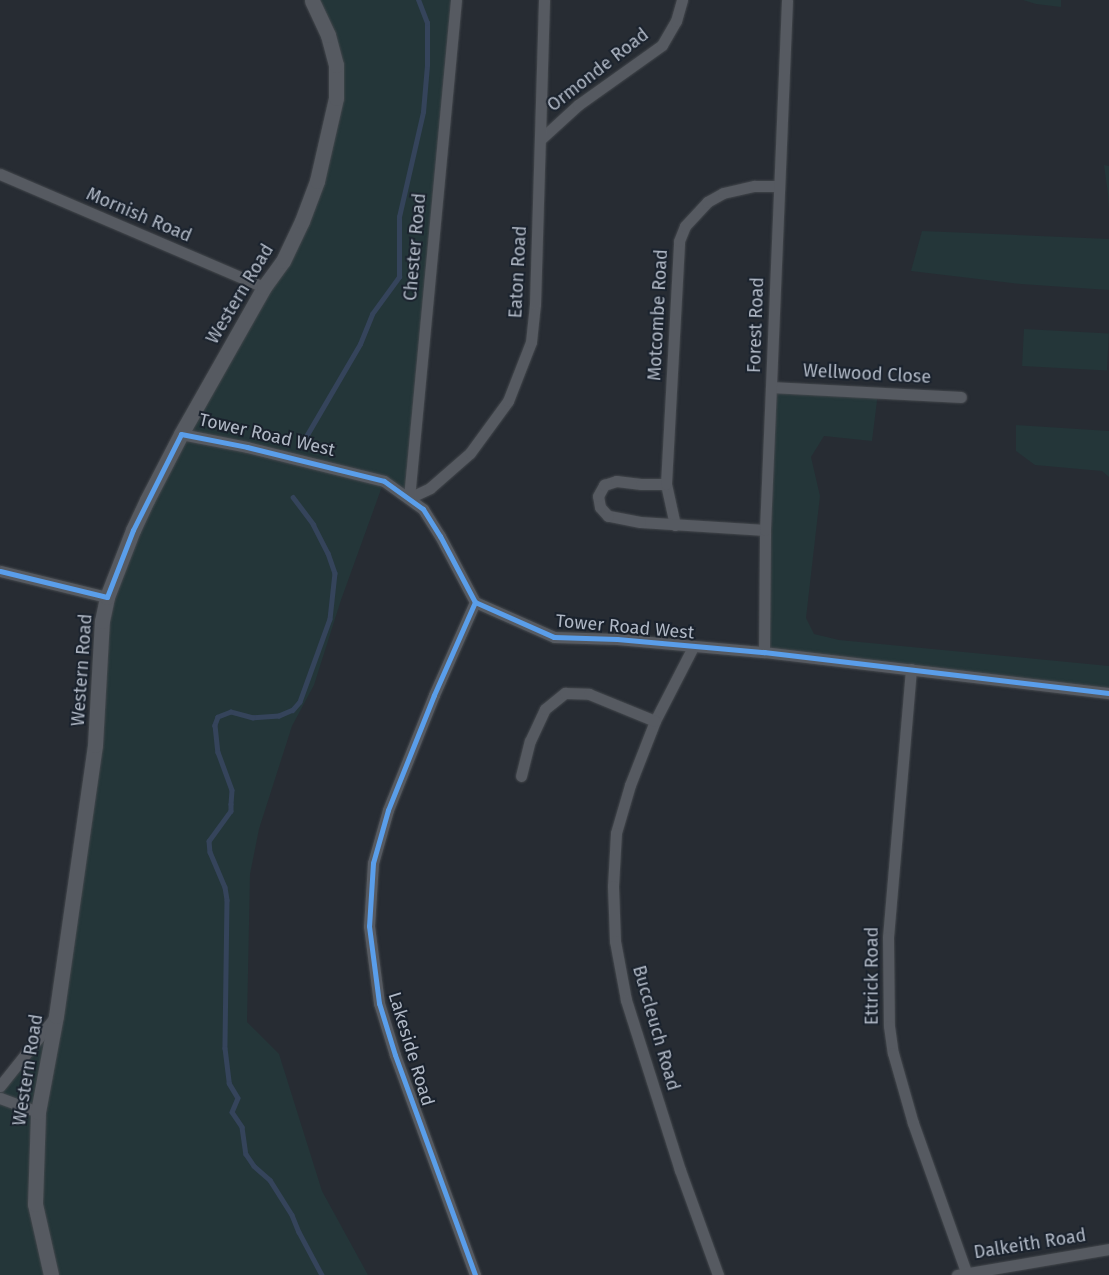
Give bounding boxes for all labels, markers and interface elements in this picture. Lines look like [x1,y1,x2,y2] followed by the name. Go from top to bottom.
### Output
[543,24,653,116] street label: Ormonde Road
[83,183,195,247] street label: Mornish Road
[400,192,430,302] street label: Chester Road
[505,225,531,319] street label: Eaton Road
[202,240,278,348] street label: Western Road
[644,249,672,381] street label: Motcombe Road
[744,277,768,373] street label: Forest Road
[802,360,932,388] street label: Wellwood Close
[197,409,337,461] street label: Tower Road West
[555,610,695,644] street label: Tower Road West
[67,613,97,727] street label: Western Road
[861,927,883,1025] street label: Ettrick Road
[628,963,684,1093] street label: Buccleuch Road
[383,990,439,1108] street label: Lakeside Road
[9,1013,47,1127] street label: Western Road
[972,1224,1088,1264] street label: Dalkeith Road

